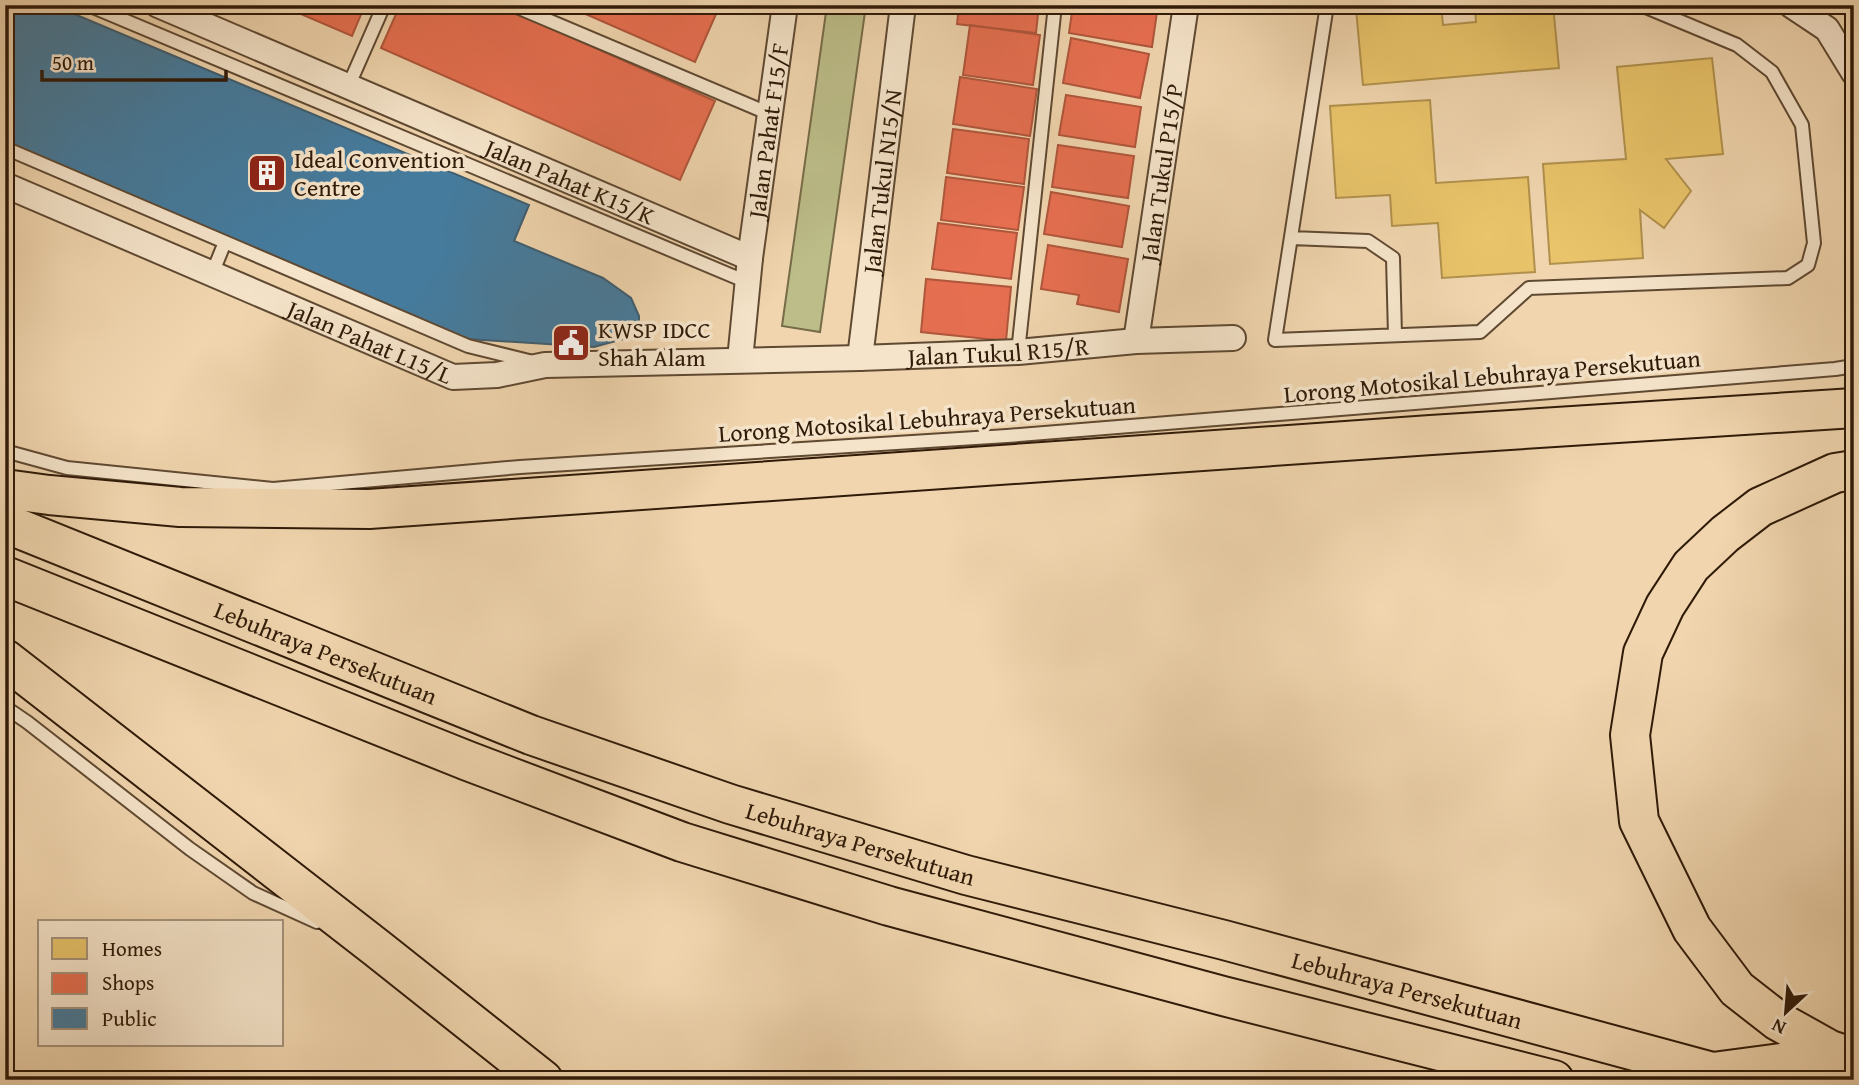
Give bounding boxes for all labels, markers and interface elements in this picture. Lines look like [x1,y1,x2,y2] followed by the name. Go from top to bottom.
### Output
[42,38,226,82] scale bar
[738,41,797,224] street label: Jalan Pahat F15/F
[52,47,94,78] text: 50 m
[1130,81,1192,267] street label: Jalan Tukul P15/P
[853,87,910,278] street label: Jalan Tukul N15/N
[477,128,661,233] street label: Jalan Pahat K15/K
[294,142,465,205] place label: Ideal Convention Centre
[246,152,288,194] building icon: Ideal Convention Centre
[279,289,458,392] street label: Jalan Pahat L15/L
[598,312,711,375] place label: KWSP IDCC Shah Alam
[550,322,592,364] public building icon: KWSP IDCC Shah Alam
[904,328,1091,374] street label: Jalan Tukul R15/R
[1282,340,1702,412] street label: Lorong Motosikal Lebuhraya Persekutuan
[717,387,1137,451] street label: Lorong Motosikal Lebuhraya Persekutuan
[209,592,443,713] street label: Lebuhraya Persekutuan
[742,792,979,894] street label: Lebuhraya Persekutuan
[38,920,284,1046] legend
[102,933,162,964] text: Homes
[1288,942,1527,1038] street label: Lebuhraya Persekutuan
[102,967,154,998] text: Shops
[1750,976,1820,1046] north arrow
[102,1003,157,1034] text: Public
[1766,1012,1790,1043] text: N

